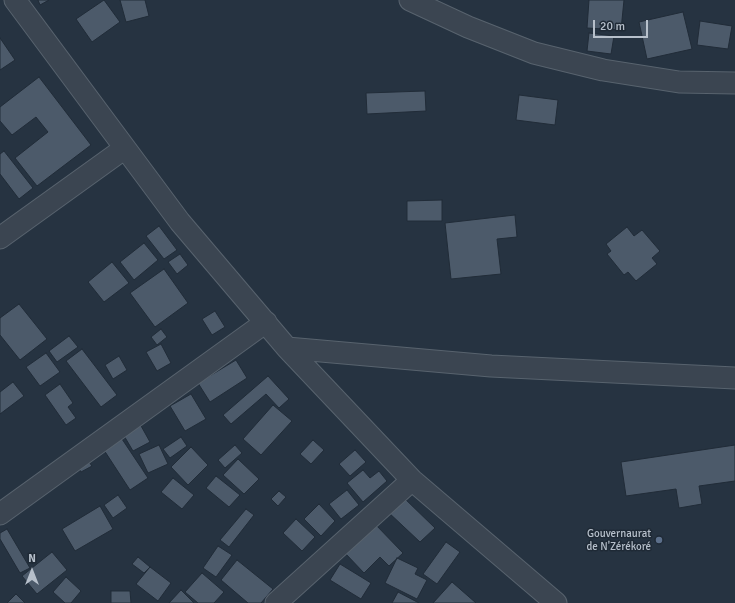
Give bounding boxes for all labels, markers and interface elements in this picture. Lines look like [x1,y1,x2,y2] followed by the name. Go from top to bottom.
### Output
[595,12,650,38] scale bar
[600,19,625,34] text: 20 m
[586,527,651,553] place label: Gouvernaurat de N'Zérékoré
[654,535,664,545] marker: Gouvernaurat de N'Zérékoré
[12,551,52,591] north arrow
[28,552,36,565] text: N

